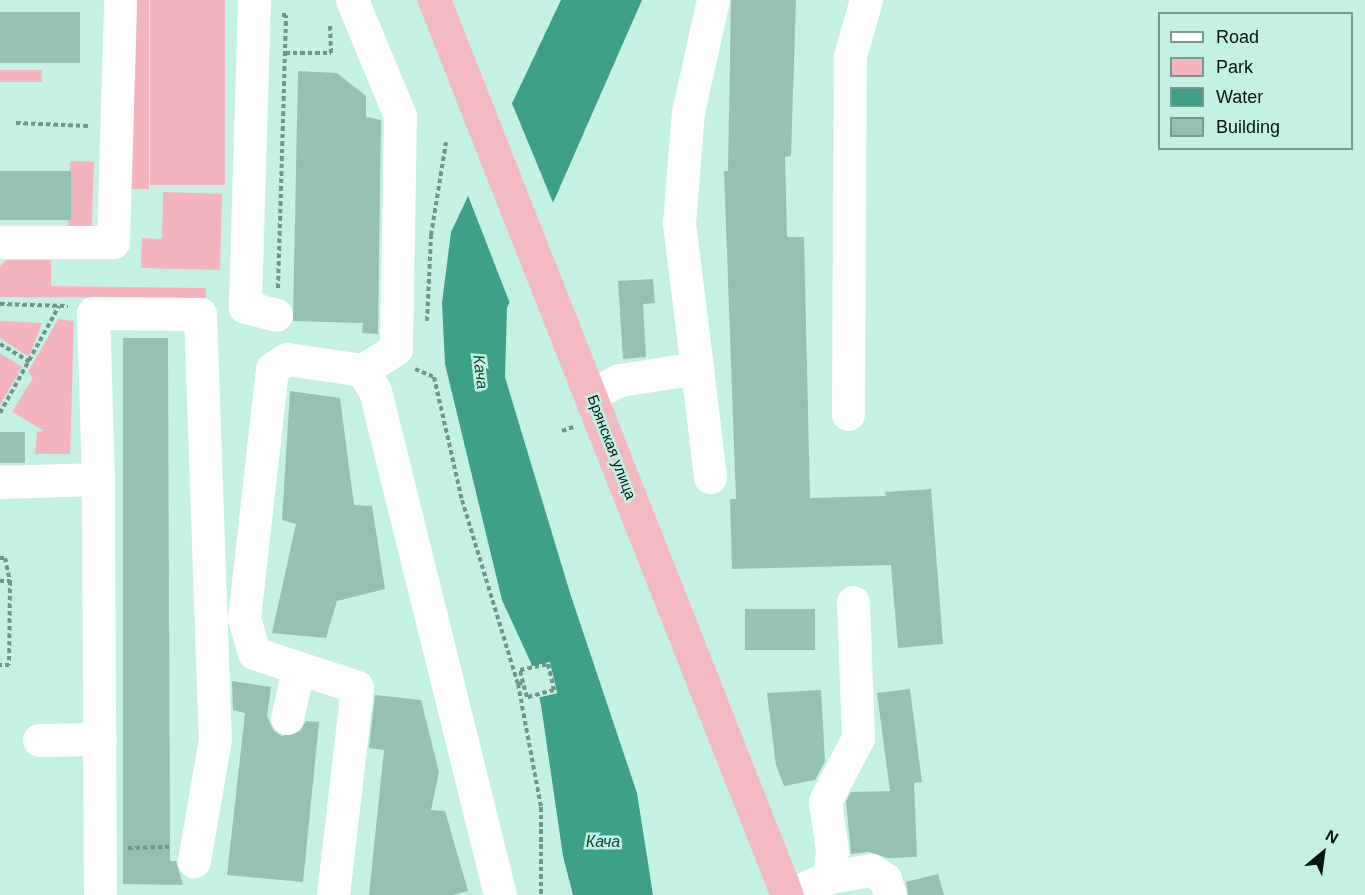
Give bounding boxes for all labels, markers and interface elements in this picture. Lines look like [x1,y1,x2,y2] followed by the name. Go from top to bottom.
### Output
[1158,12,1353,150] legend
[1216,27,1259,47] text: Road
[1216,57,1253,77] text: Park
[1216,87,1263,107] text: Water
[1216,117,1280,137] text: Building
[468,354,492,390] water label: Кача
[584,392,640,502] street label: Брянская улица
[1293,823,1353,883] north arrow
[1323,827,1341,847] text: N
[586,832,620,852] water label: Кача

